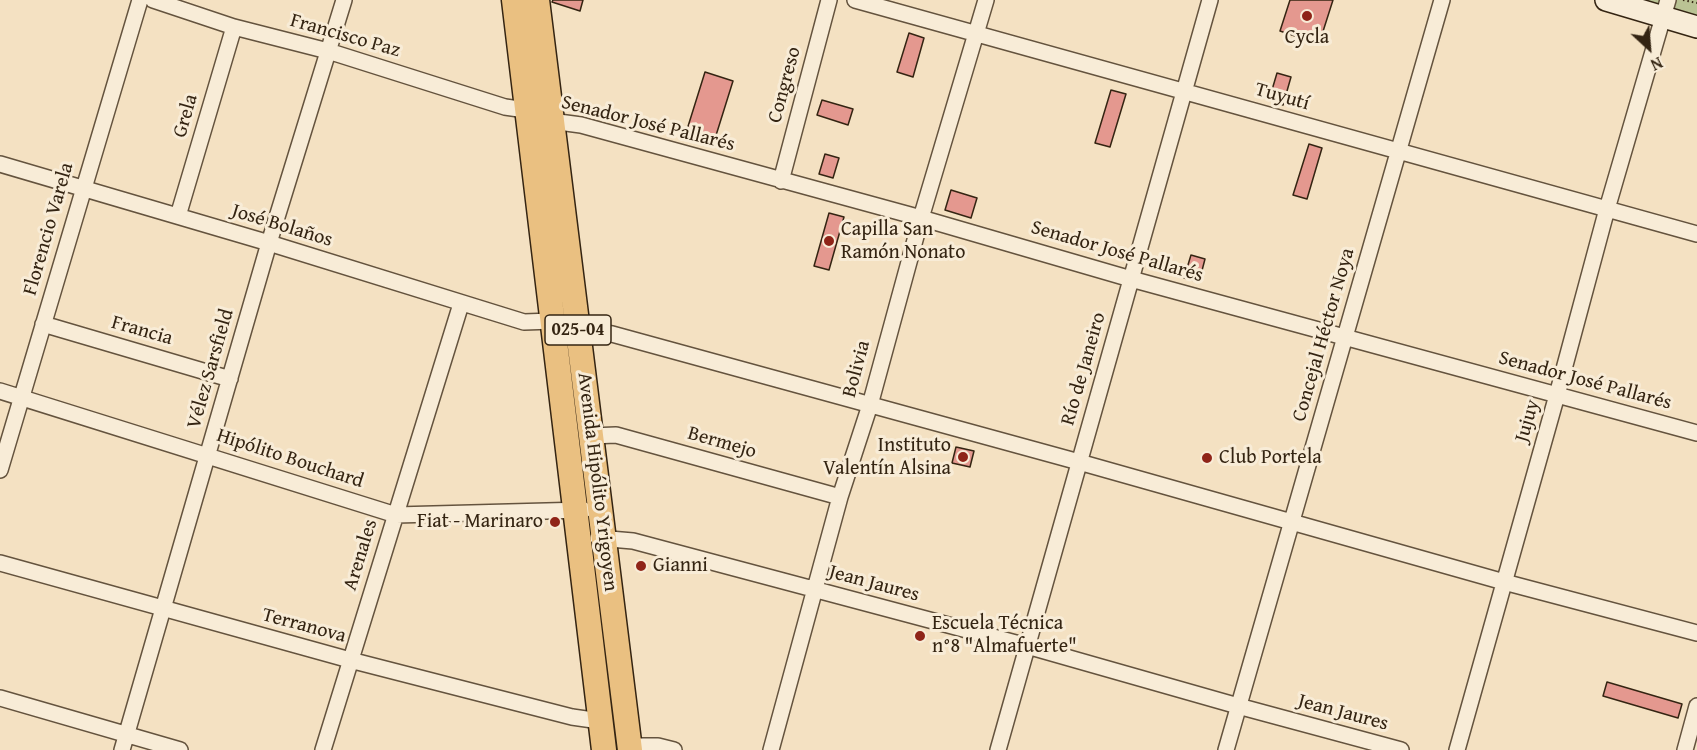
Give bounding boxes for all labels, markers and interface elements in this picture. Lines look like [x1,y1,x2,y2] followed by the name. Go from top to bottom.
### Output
[287,9,403,63] street label: Francisco Paz
[1300,9,1314,23] marker: Cycla
[1619,18,1679,78] north arrow
[1285,26,1329,50] place label: Cycla
[763,44,807,126] street label: Congreso
[1647,51,1667,77] text: N
[1252,78,1312,116] street label: Tuyutí
[168,91,204,141] street label: Grela
[559,91,737,157] street label: Senador José Pallarés
[19,160,79,298] street label: Florencio Varela
[229,199,335,253] street label: José Bolaños
[1028,216,1206,288] street label: Senador José Pallarés
[841,218,965,265] place label: Capilla San Ramón Nonato
[822,234,836,248] marker: Capilla San Ramón Nonato
[1288,246,1360,424] street label: Concejal Héctor Noya
[182,306,240,432] street label: Vélez Sarsfield
[1056,310,1112,428] street label: Río de Janeiro
[109,311,175,351] street label: Francia
[545,315,611,345] road number: 025-04
[838,338,876,400] street label: Bolivia
[1496,346,1674,416] street label: Senador José Pallarés
[572,371,622,593] street label: Avenida Hipólito Yrigoyen
[1511,397,1545,445] street label: Jujuy
[685,422,759,464] street label: Bermejo
[213,424,367,494] street label: Hipólito Bouchard
[823,434,951,481] place label: Instituto Valentín Alsina
[1219,446,1322,470] place label: Club Portela
[956,450,970,464] marker: Instituto Valentín Alsina
[1200,451,1214,465] marker: Club Portela
[417,510,543,534] place label: Fiat - Marinaro
[548,515,562,529] marker: Fiat - Marinaro
[339,517,383,593] street label: Arenales
[653,554,708,578] place label: Gianni
[634,559,648,573] marker: Gianni
[826,560,922,608] street label: Jean Jaures
[260,603,348,649] street label: Terranova
[932,612,1077,659] place label: Escuela Técnica n°8 "Almafuerte"
[913,629,927,643] marker: Escuela Técnica n°8 "Almafuerte"
[1295,689,1391,737] street label: Jean Jaures

